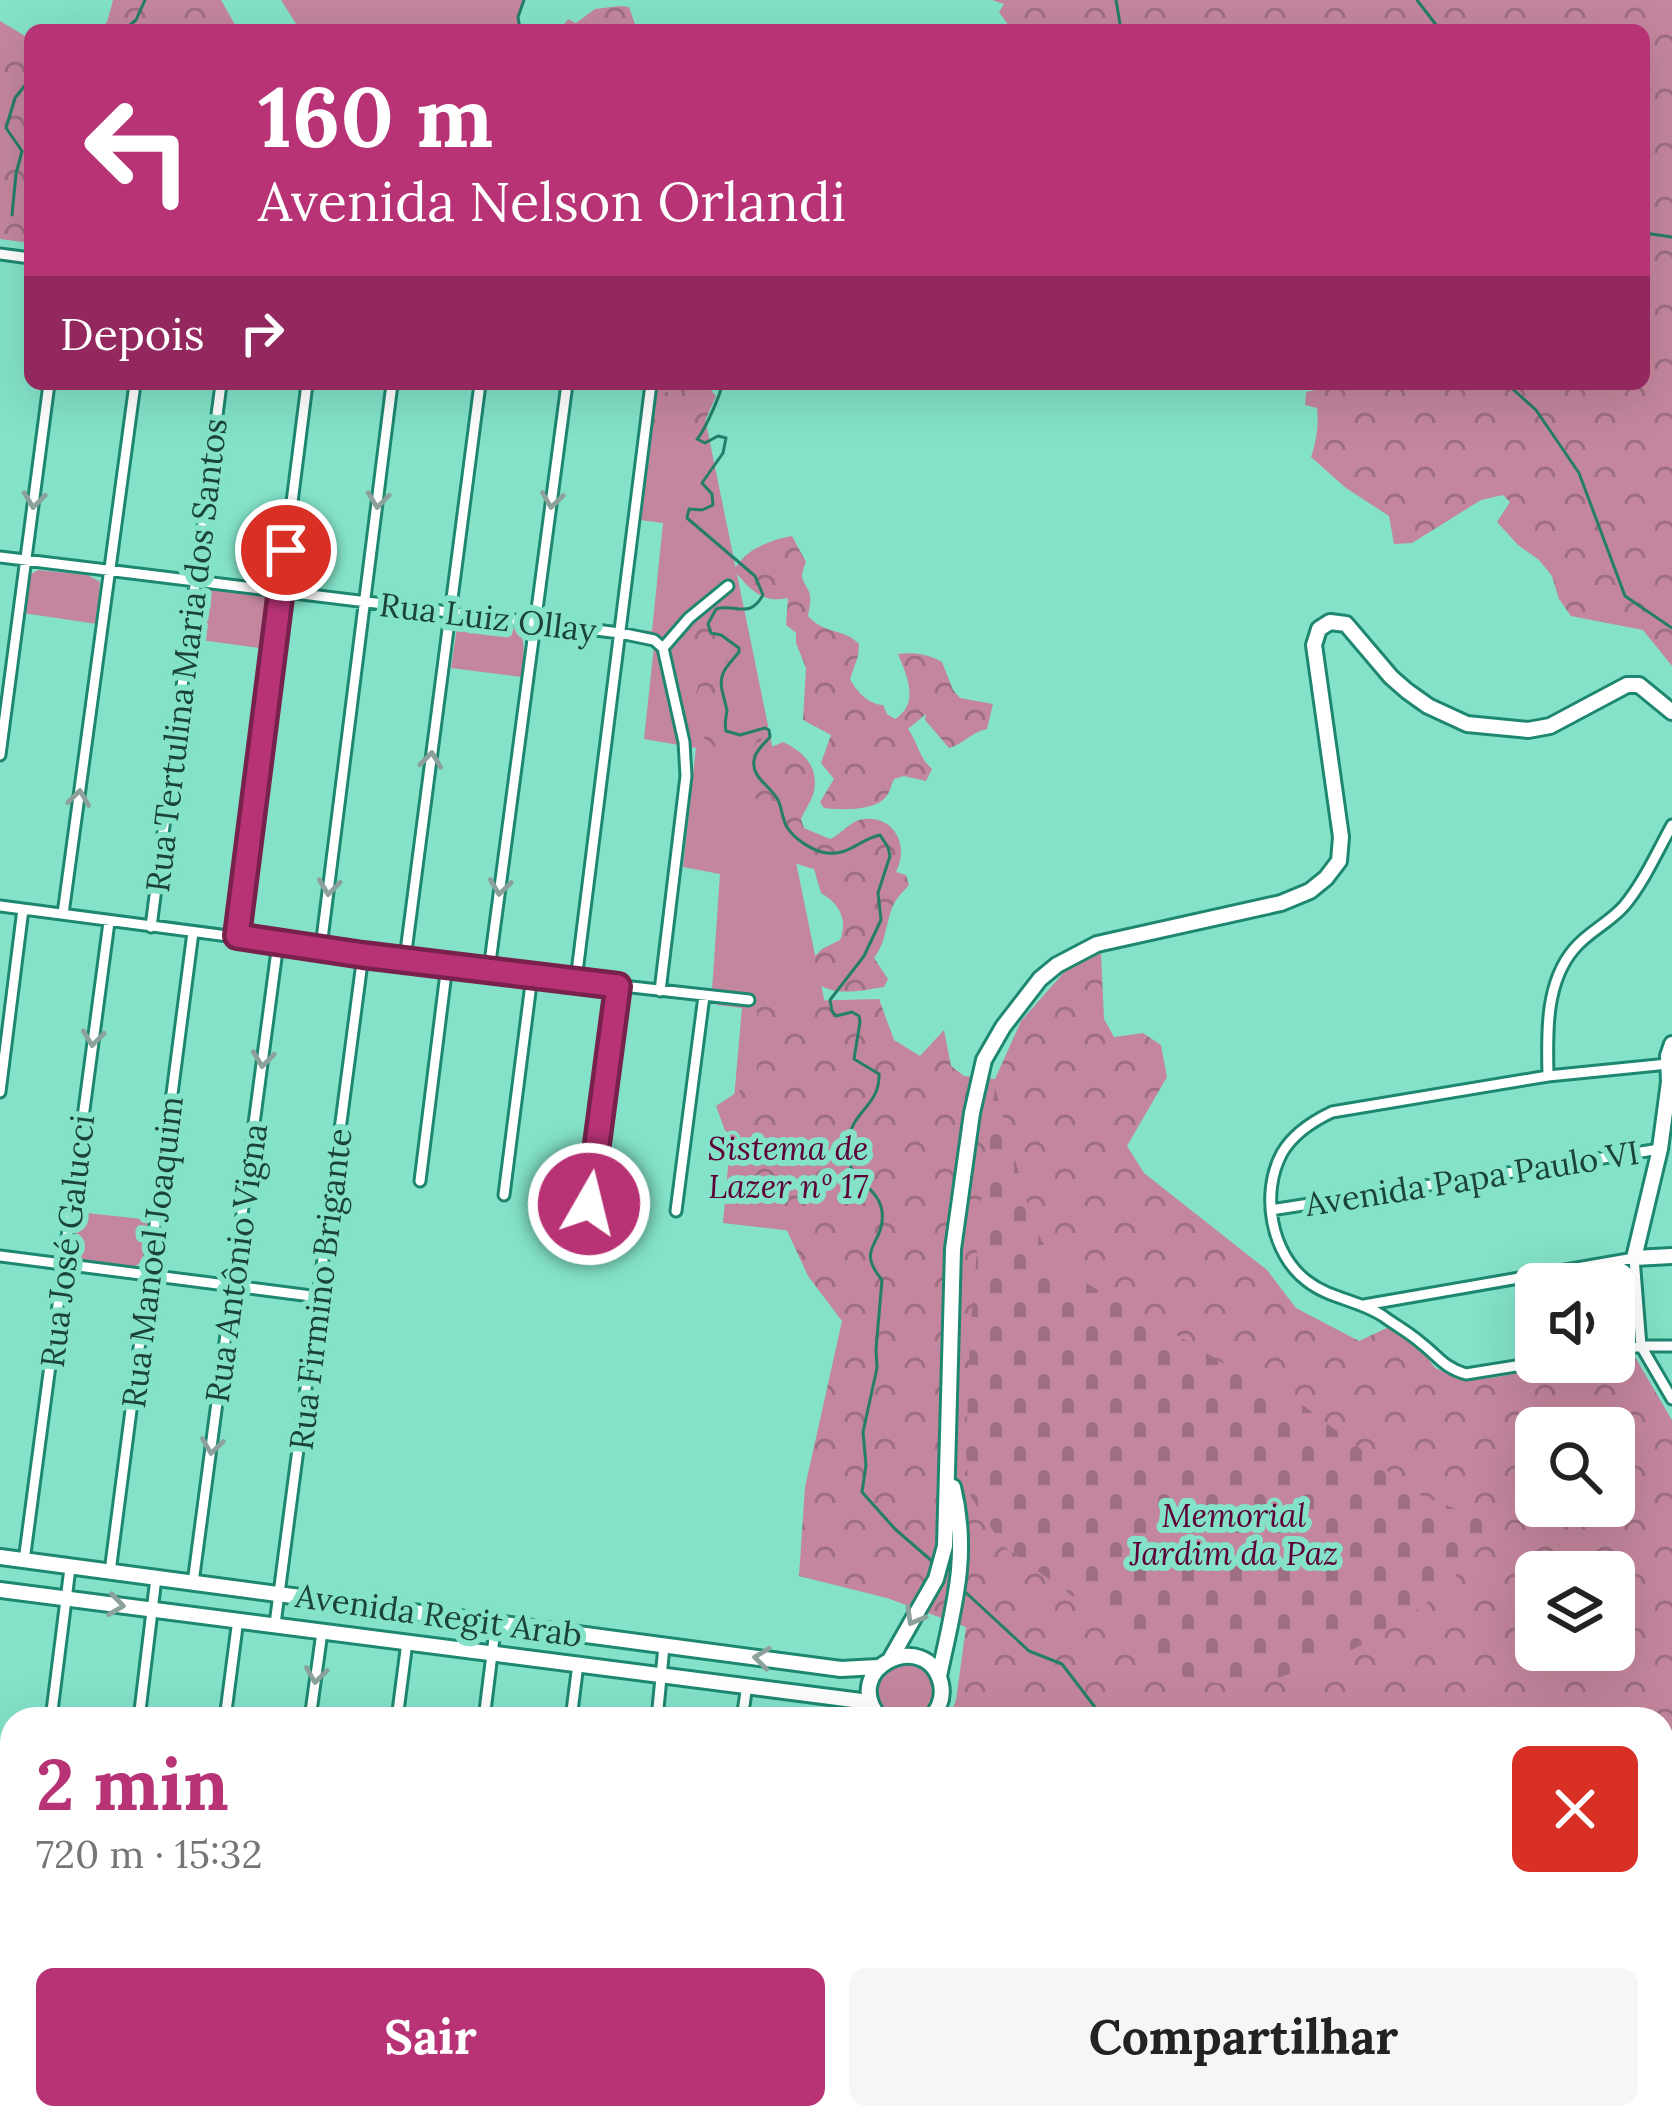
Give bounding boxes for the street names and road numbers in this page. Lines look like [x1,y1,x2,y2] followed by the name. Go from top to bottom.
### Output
[136,416,236,894] street label: Rua Tertulina Maria dos Santos
[377,583,599,651] street label: Rua Luiz Ollay
[112,1094,192,1410] street label: Rua Manoel Joaquim
[31,1112,103,1370] street label: Rua José Galucci
[196,1121,276,1405] street label: Rua Antônio Vigna
[279,1126,361,1452] street label: Rua Firmino Brigante
[1301,1131,1642,1225] street label: Avenida Papa Paulo VI
[292,1574,585,1656] street label: Avenida Regit Arab

